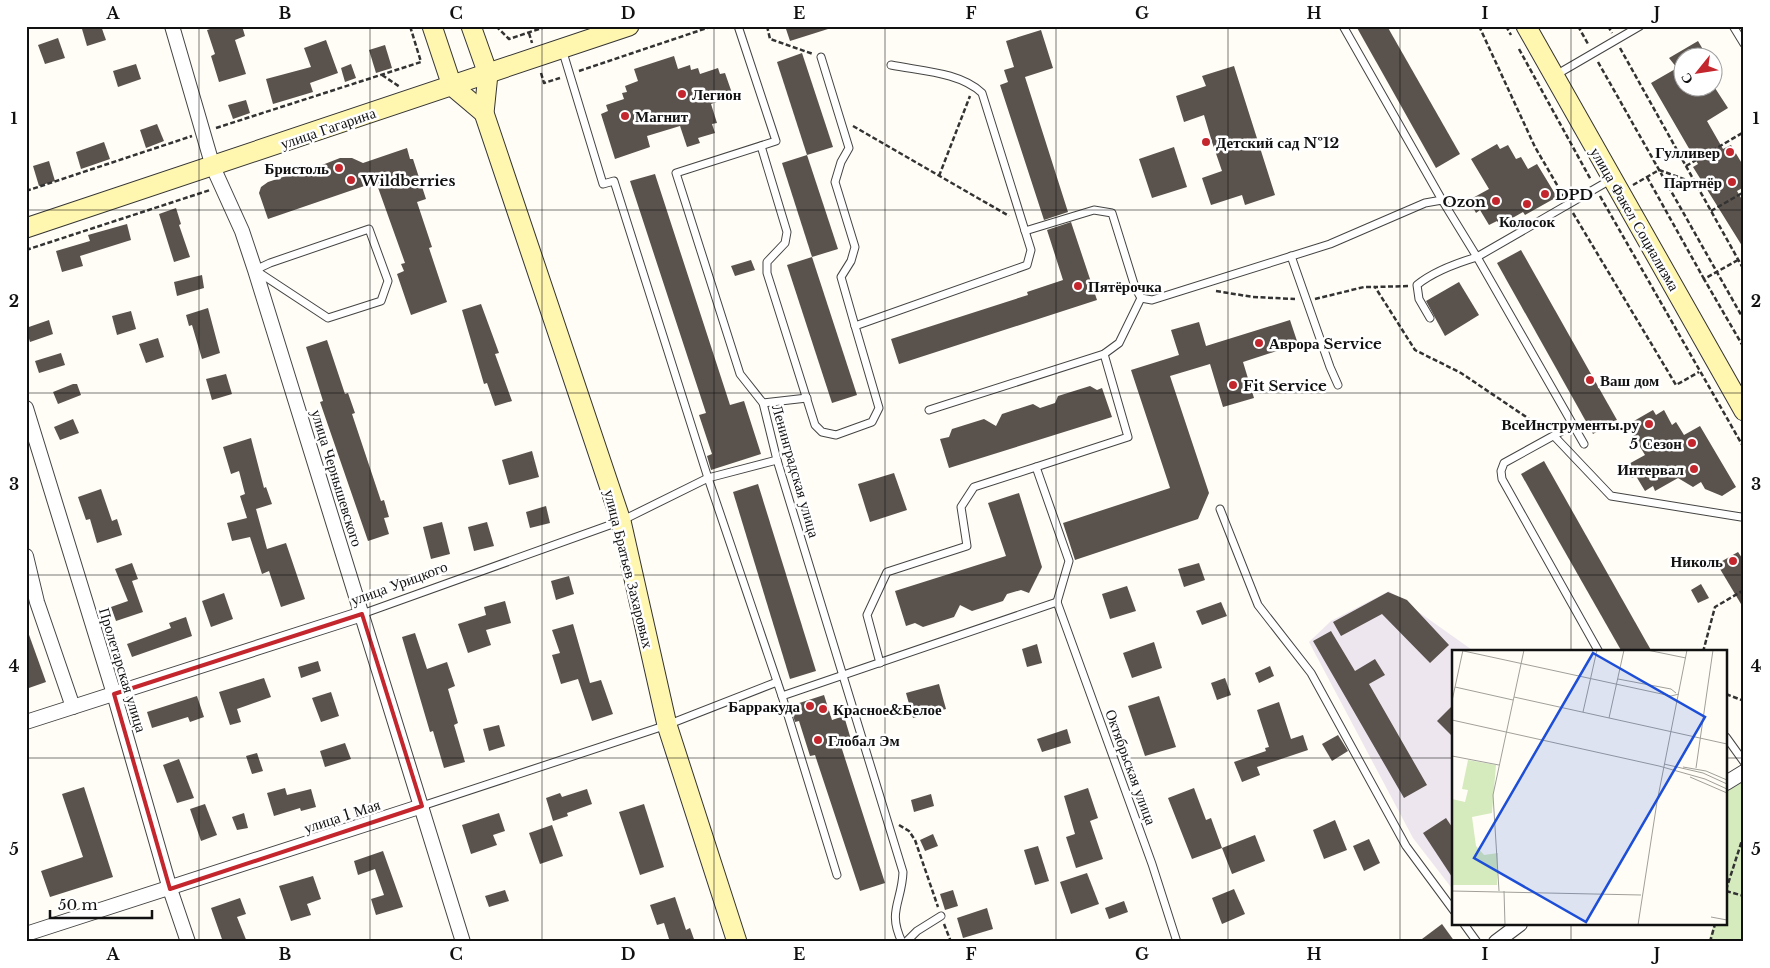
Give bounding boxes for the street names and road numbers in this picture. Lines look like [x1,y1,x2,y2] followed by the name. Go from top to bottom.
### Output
[278,103,378,153] street label: улица Гагарина
[1586,144,1684,295] street label: улица Факел Социализма
[768,402,824,540] street label: Ленинградская улица
[307,407,367,549] street label: улица Чернышевского
[600,488,658,651] street label: улица Братьев Захаровых
[348,557,450,609] street label: улица Урицкого
[95,605,151,735] street label: Пролетарская улица
[1101,707,1161,828] street label: Октябрьская улица
[301,795,383,837] street label: улица 1 Мая

